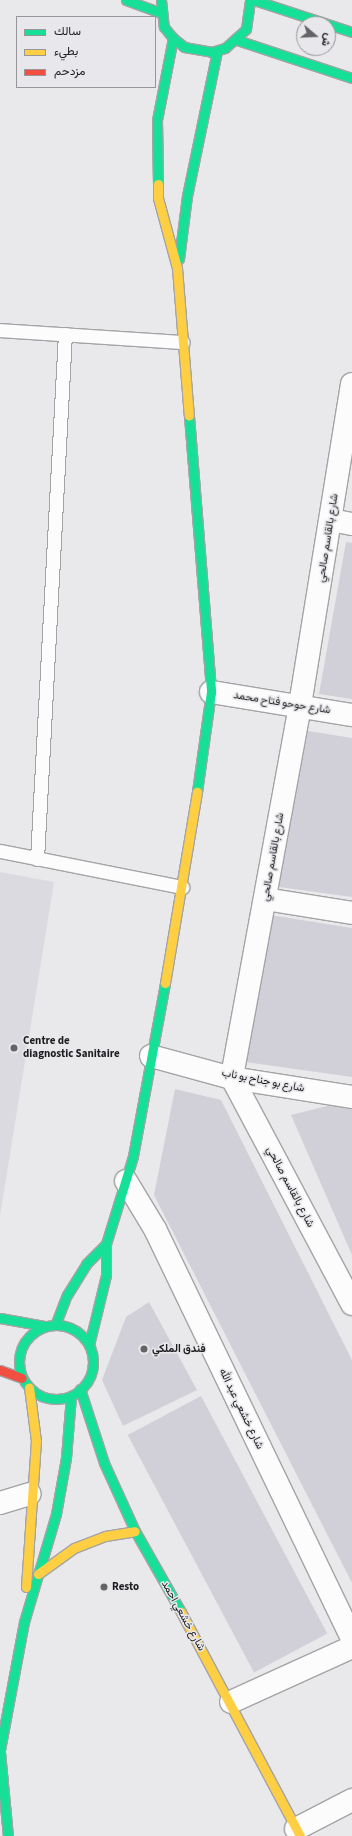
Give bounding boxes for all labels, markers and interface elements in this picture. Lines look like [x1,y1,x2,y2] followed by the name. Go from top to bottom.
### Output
[16,16,156,88] legend
[296,16,336,56] north arrow
[54,23,81,40] text: سالك
[318,31,336,48] text: ش
[54,43,78,60] text: بطيء
[54,63,85,80] text: مزدحم
[314,493,342,583] street label: شارع بالقاسم صالحي
[232,689,332,717] street label: شارع حوحو فتاح محمد
[259,812,287,902] street label: شارع بالقاسم صالحي
[23,1035,120,1061] place label: Centre de diagnostic Sanitaire
[8,1042,20,1054] marker: Centre de diagnostic Sanitaire
[220,1066,306,1096] street label: شارع بو جناح بو ناب
[263,1144,317,1230] street label: شارع بالقاسم صالحي
[152,1342,206,1356] place label: فندق الملكي
[139,1344,149,1354] marker: فندق الملكي
[216,1367,266,1451] street label: شارع خشعي عبد الله
[158,1578,208,1654] street label: شارع خشعي احمد
[112,1580,139,1594] place label: Resto
[99,1582,109,1592] marker: Resto

